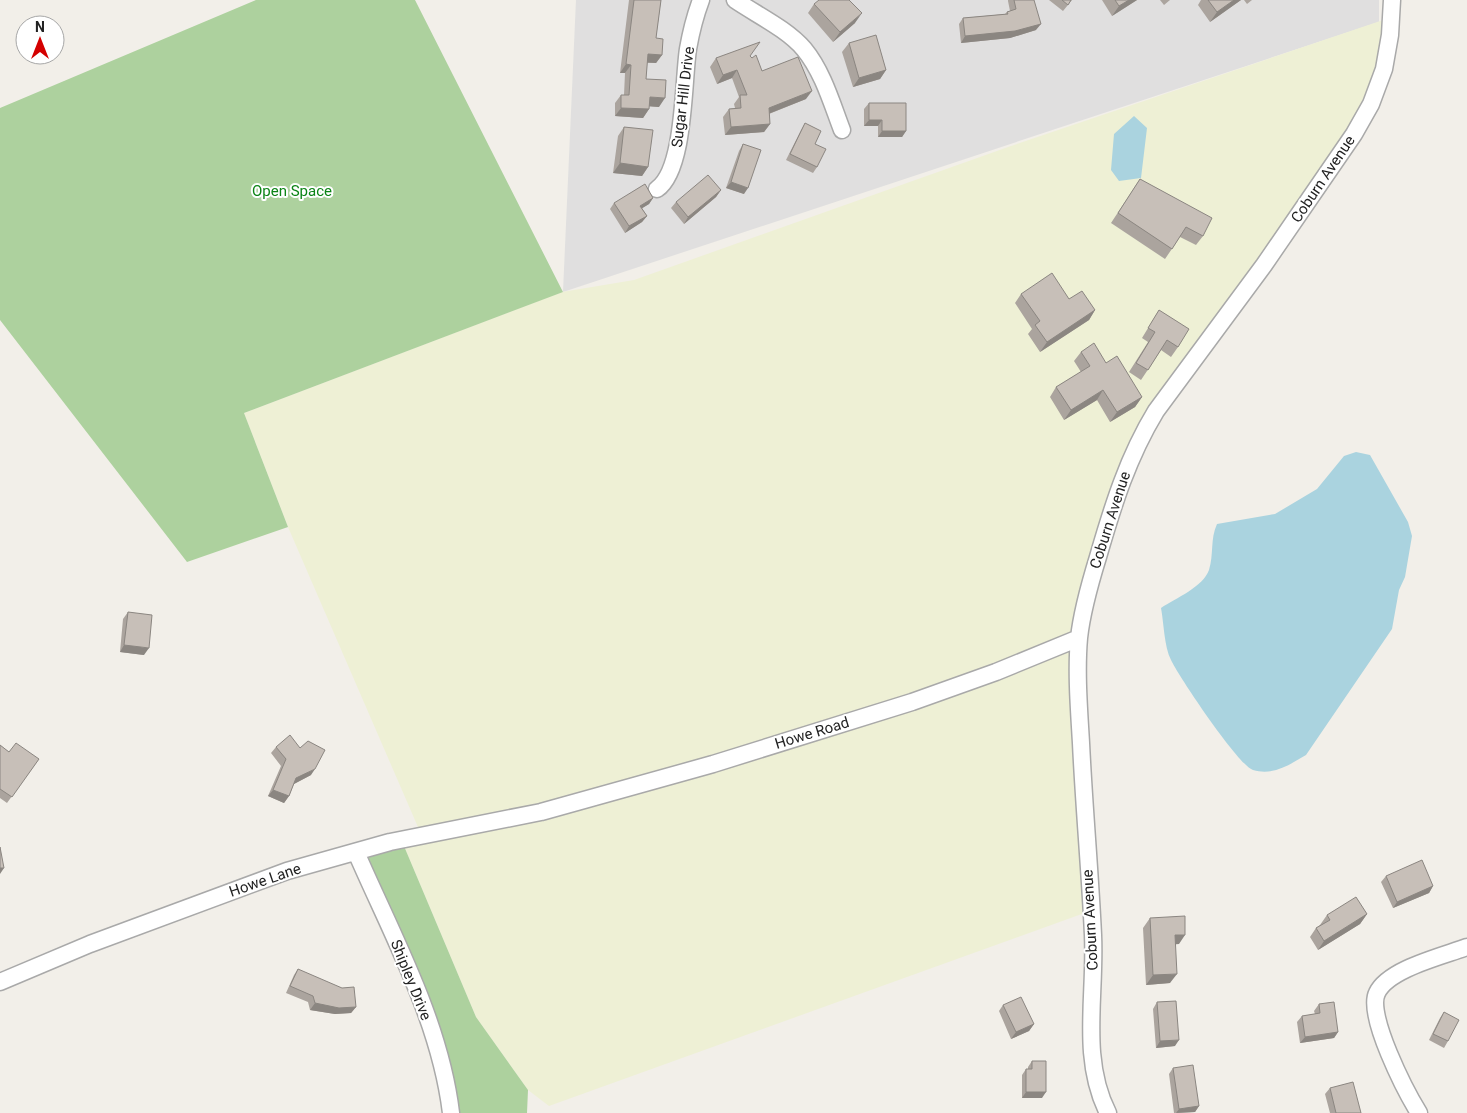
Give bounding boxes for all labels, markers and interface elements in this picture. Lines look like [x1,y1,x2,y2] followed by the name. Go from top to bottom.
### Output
[15,15,65,65] north arrow
[35,19,45,35] text: N
[668,45,698,149] street label: Sugar Hill Drive
[1287,132,1359,226] street label: Coburn Avenue
[252,182,332,200] park label: Open Space
[1086,469,1134,571] street label: Coburn Avenue
[773,713,851,753] street label: Howe Road
[227,859,303,901] street label: Howe Lane
[1078,869,1102,971] street label: Coburn Avenue
[387,937,435,1023] street label: Shipley Drive

